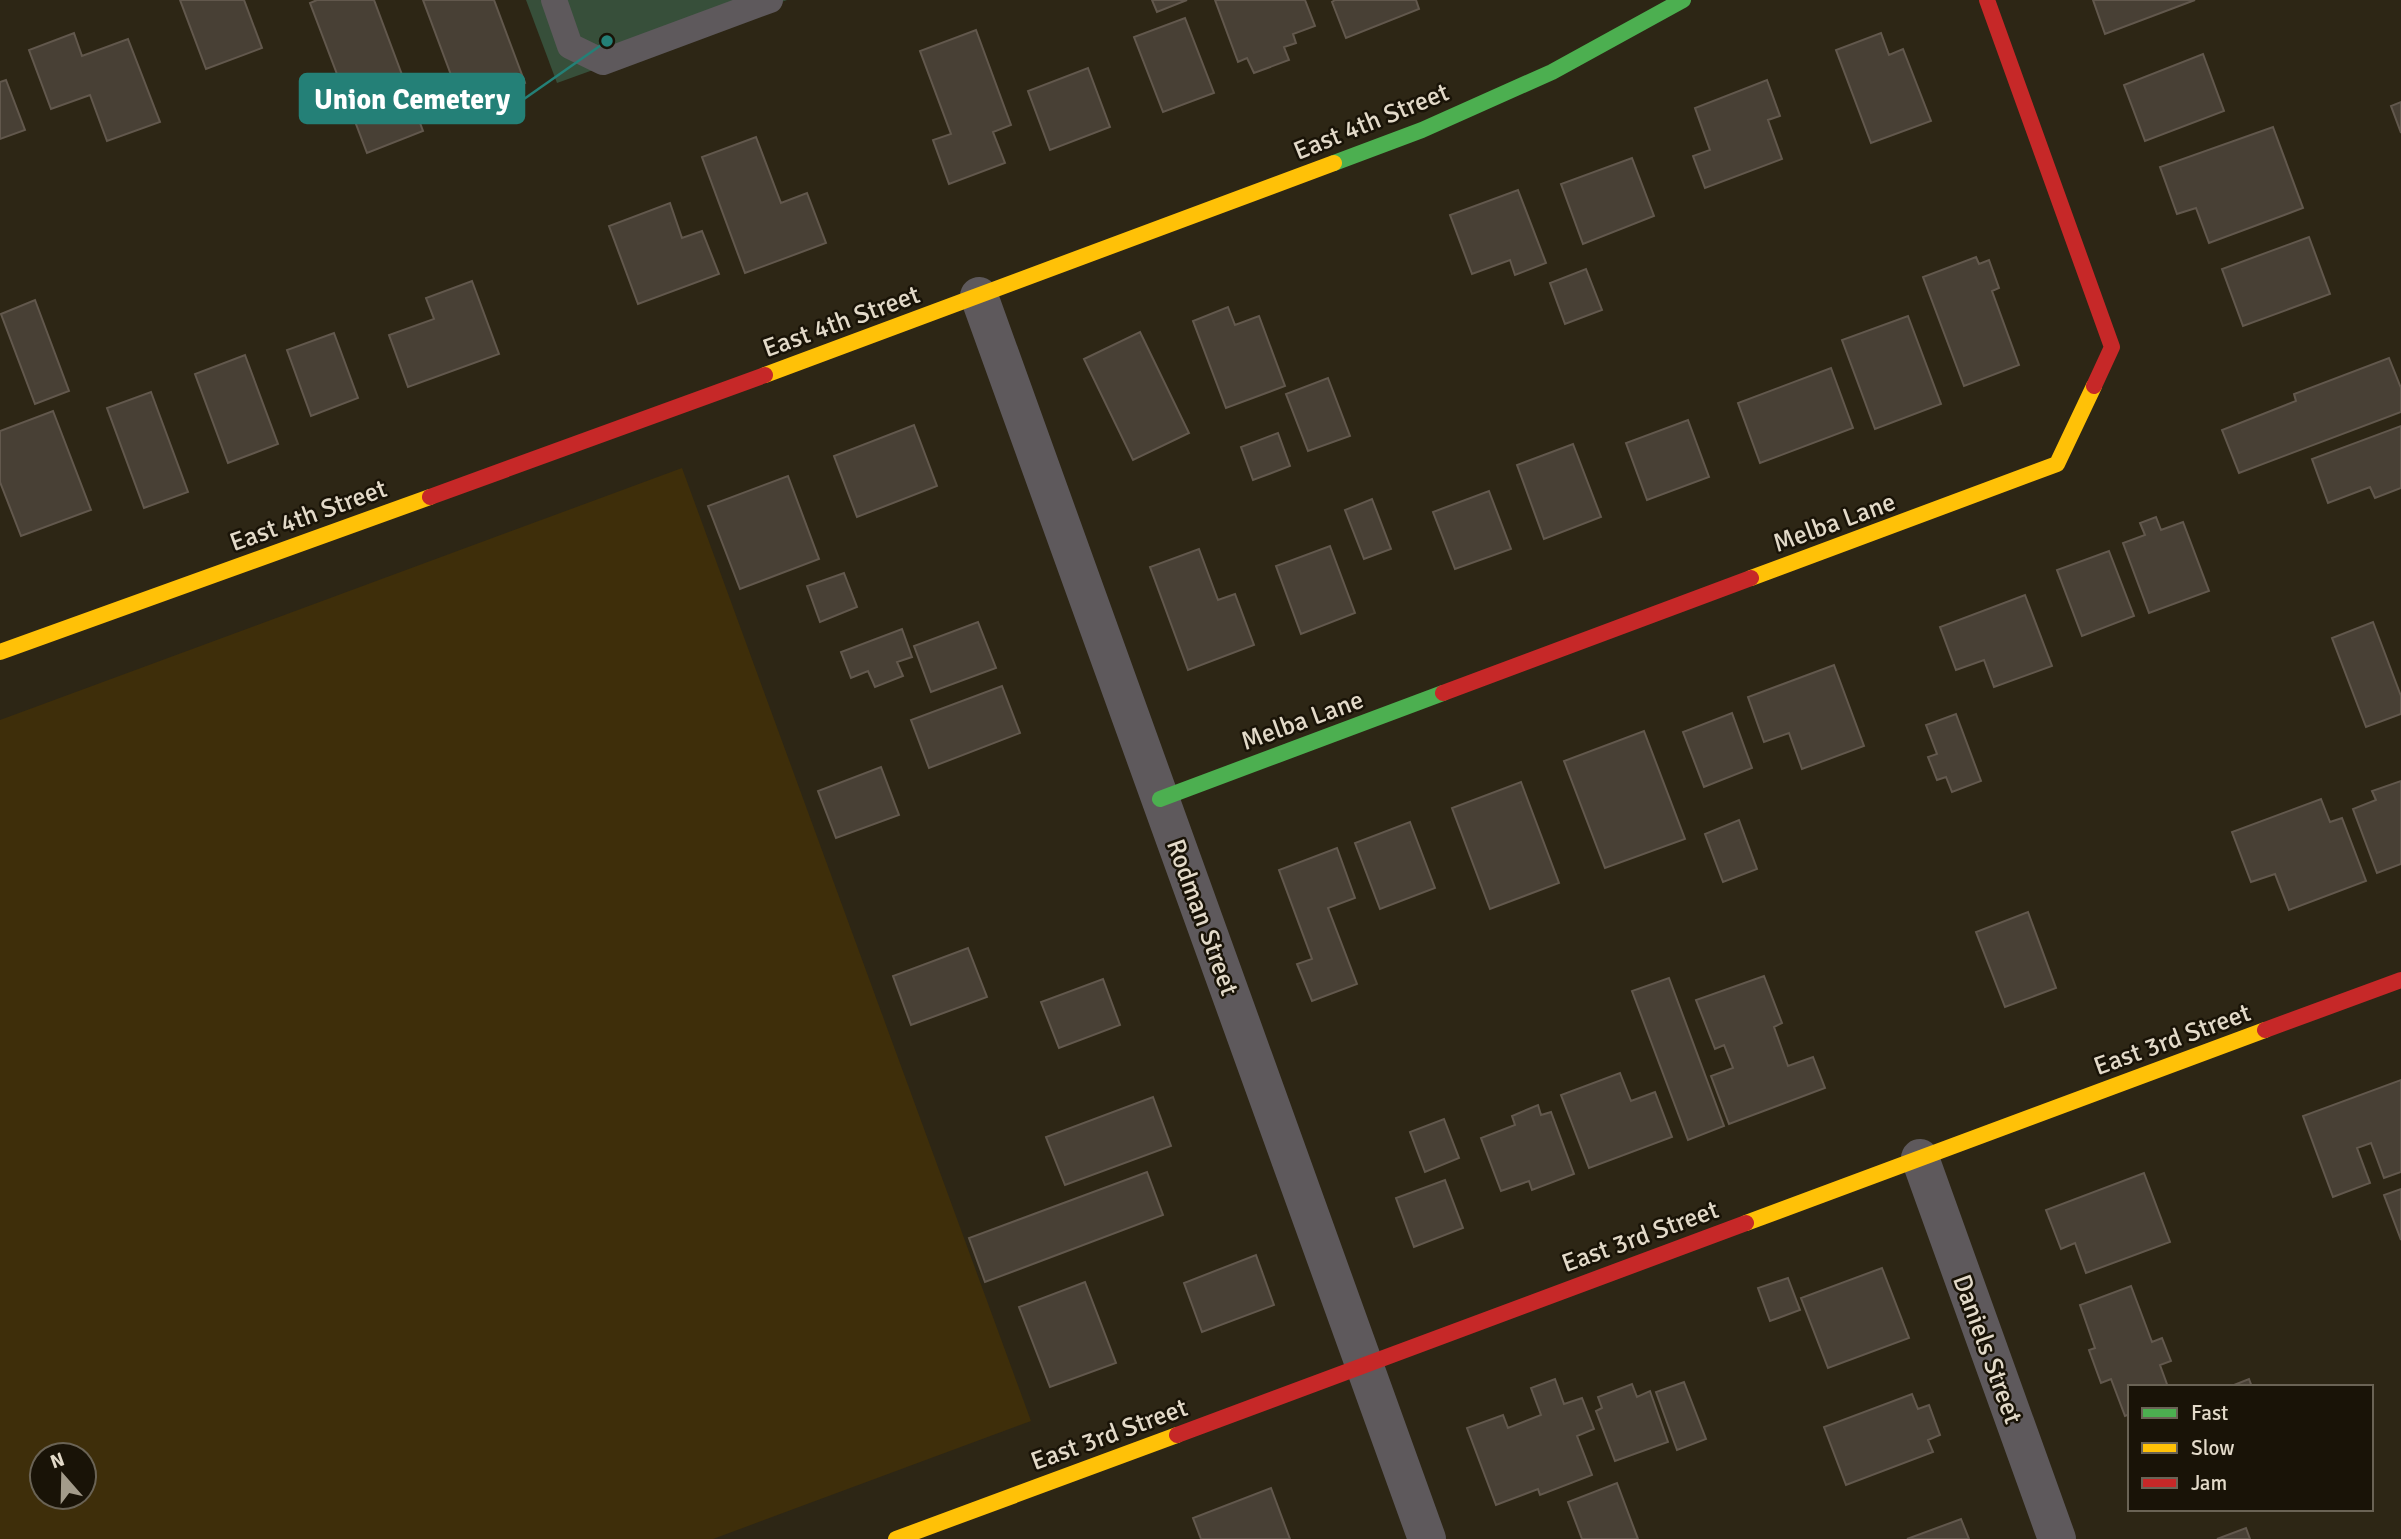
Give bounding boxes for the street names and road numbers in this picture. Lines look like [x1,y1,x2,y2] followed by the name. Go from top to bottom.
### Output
[1289,76,1454,168] street label: East 4th Street
[758,279,924,365] street label: East 4th Street
[225,473,391,559] street label: East 4th Street
[1769,486,1900,560] street label: Melba Lane
[1237,684,1368,758] street label: Melba Lane
[1159,835,1245,1000] street label: Rodman Street
[2090,997,2255,1083] street label: East 3rd Street
[1558,1194,1723,1280] street label: East 3rd Street
[1945,1270,2029,1428] street label: Daniels Street
[1027,1392,1192,1478] street label: East 3rd Street

